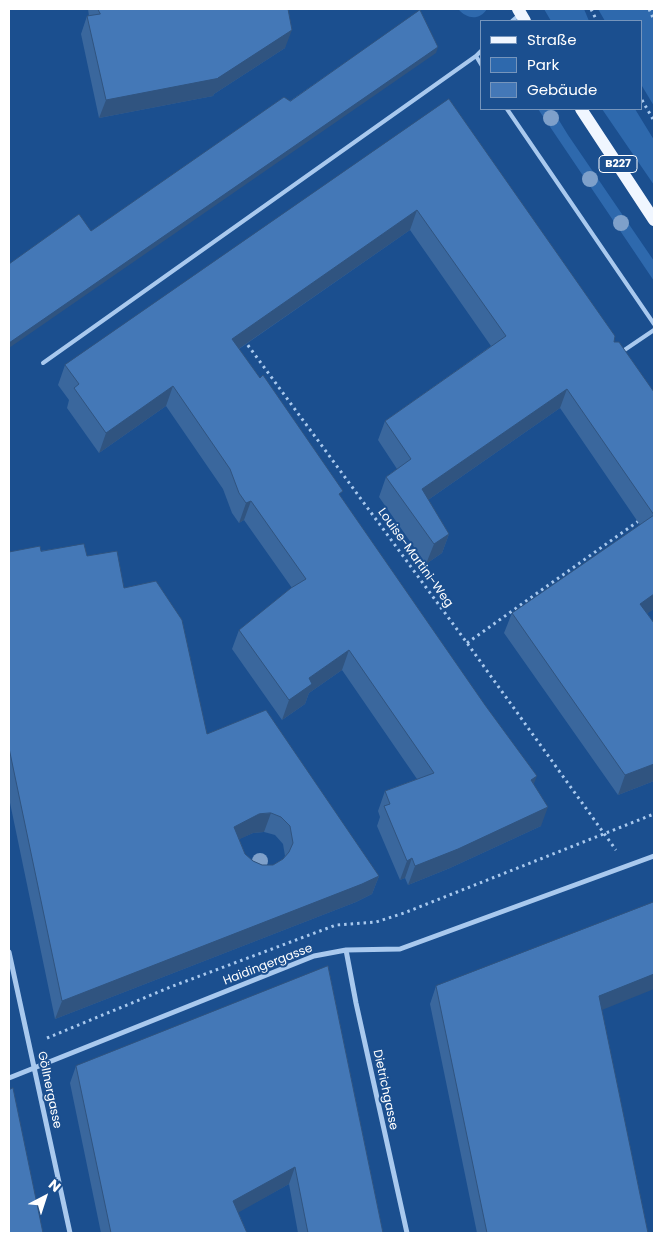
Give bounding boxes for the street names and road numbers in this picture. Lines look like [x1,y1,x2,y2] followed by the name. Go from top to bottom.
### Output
[599,156,637,172] road number: B227
[374,506,456,610] street label: Louise-Martini-Weg
[221,941,315,989] street label: Haidingergasse
[369,1048,401,1132] street label: Dietrichgasse
[34,1050,64,1130] street label: Göllnergasse

